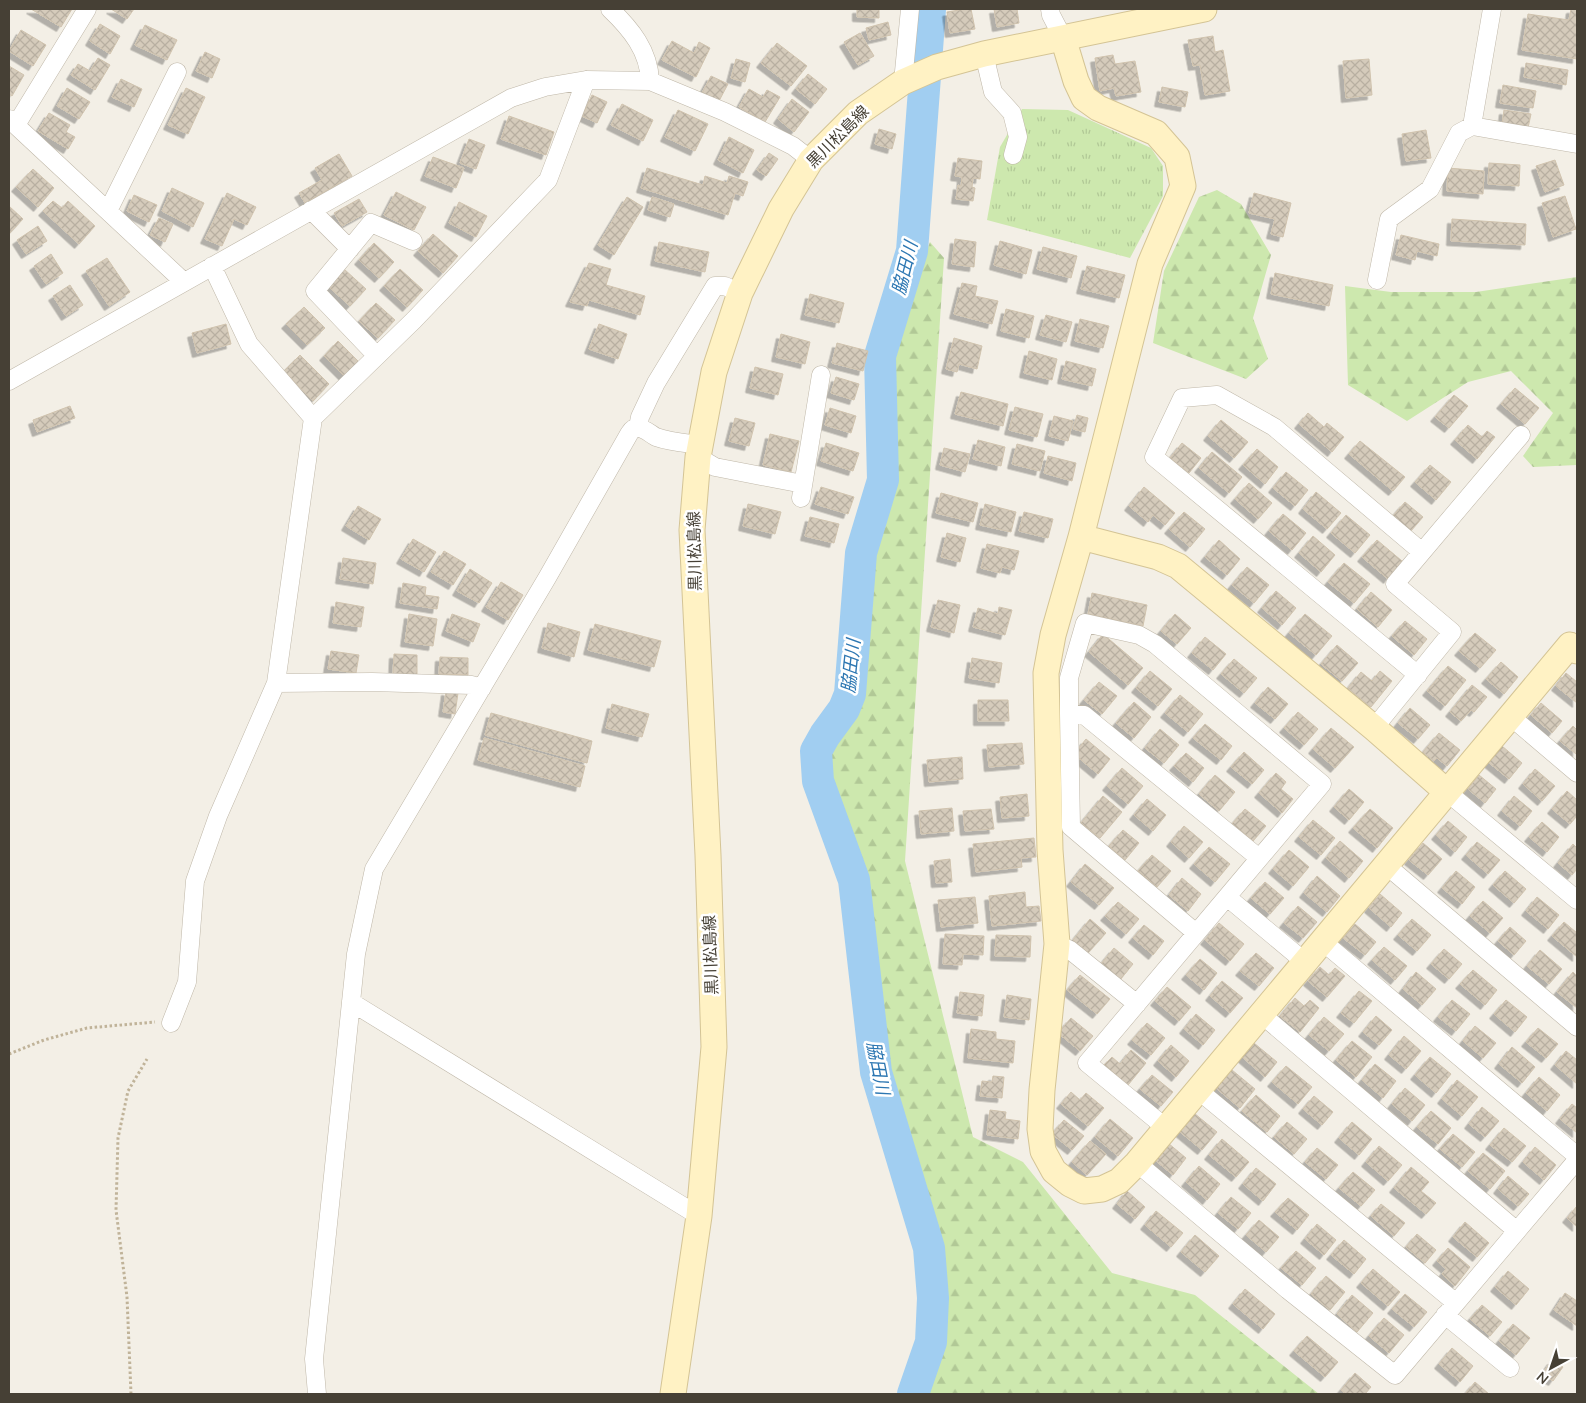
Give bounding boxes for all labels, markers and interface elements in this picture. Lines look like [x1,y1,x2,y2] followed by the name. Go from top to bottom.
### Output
[802,101,874,173] street label: 黒川松島線
[887,237,924,297] water label: 脇田川
[683,511,707,591] street label: 黒川松島線
[836,636,866,694] water label: 脇田川
[699,915,723,995] street label: 黒川松島線
[861,1039,895,1099] water label: 脇田川
[1526,1343,1576,1393] north arrow
[1533,1367,1553,1388] text: N

